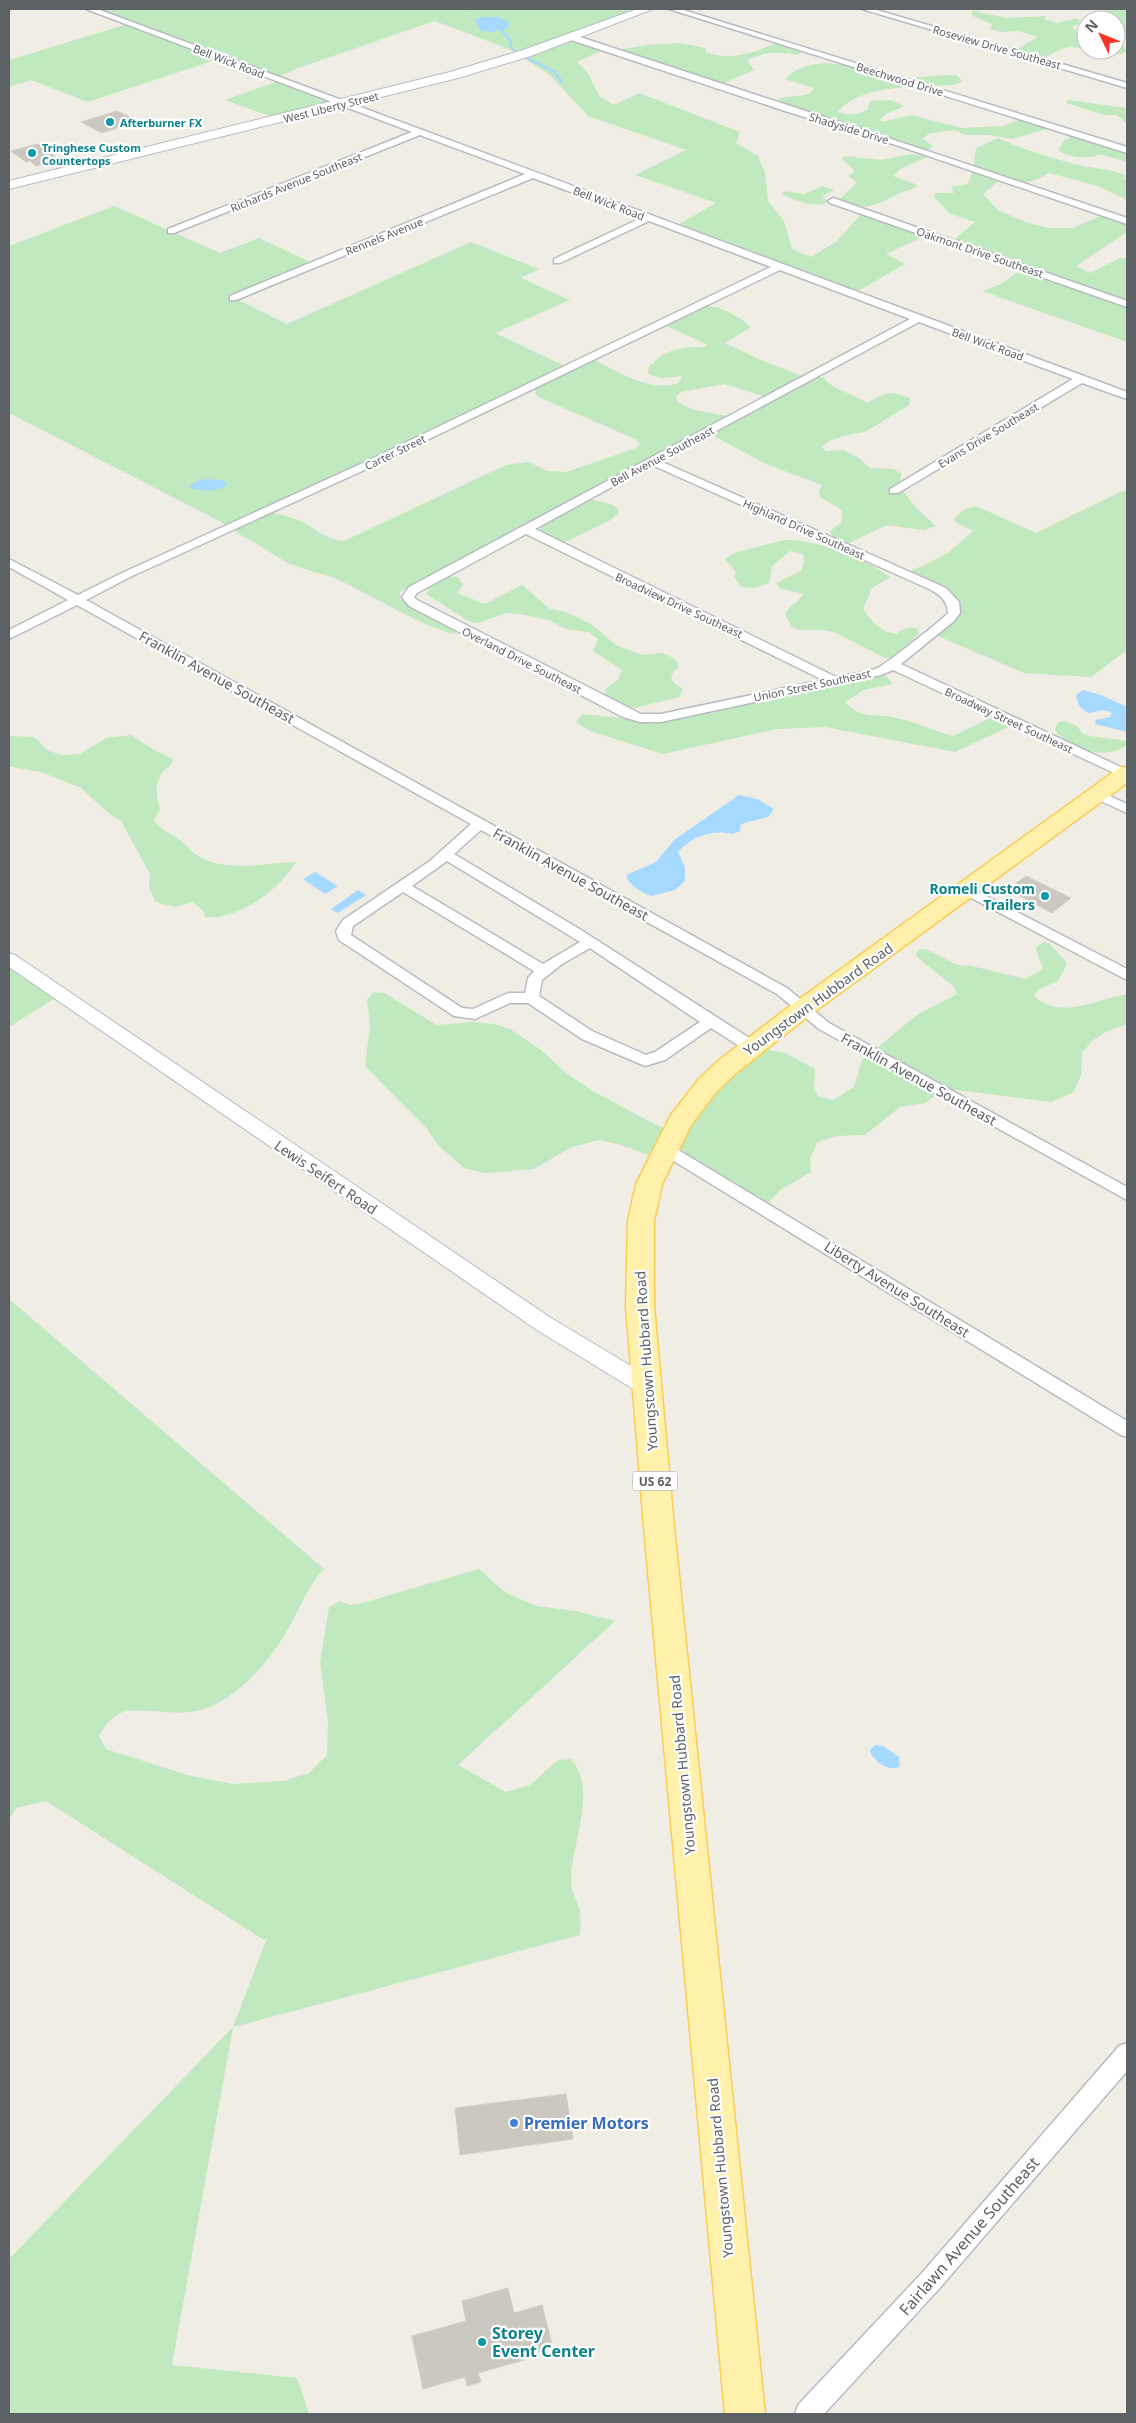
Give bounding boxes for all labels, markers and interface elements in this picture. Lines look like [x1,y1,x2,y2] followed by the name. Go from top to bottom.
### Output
[1076,10,1126,60] north arrow
[1080,15,1102,36] text: N
[931,22,1063,72] street label: Roseview Drive Southeast
[191,40,267,82] street label: Bell Wick Road
[855,59,945,99] street label: Beechwood Drive
[282,88,380,126] street label: West Liberty Street
[807,109,891,147] street label: Shadyside Drive
[120,115,203,130] place label: Afterburner FX
[104,116,116,128] marker: Afterburner FX
[42,140,141,168] place label: Tringhese Custom Countertops
[26,147,38,159] marker: Tringhese Custom Countertops
[228,149,364,215] street label: Richards Avenue Southeast
[571,182,647,224] street label: Bell Wick Road
[343,214,425,258] street label: Rennels Avenue
[915,223,1045,281] street label: Oakmont Drive Southeast
[950,324,1026,364] street label: Bell Wick Road
[935,399,1041,471] street label: Evans Drive Southeast
[608,422,716,490] street label: Bell Avenue Southeast
[362,431,428,473] street label: Carter Street
[741,495,867,563] street label: Highland Drive Southeast
[613,569,745,641] street label: Broadview Drive Southeast
[460,623,584,697] street label: Overland Drive Southeast
[136,626,298,728] street label: Franklin Avenue Southeast
[752,665,872,705] street label: Union Street Southeast
[942,684,1076,756] street label: Broadway Street Southeast
[490,823,652,925] street label: Franklin Avenue Southeast
[929,879,1035,914] place label: Romeli Custom Trailers
[1039,890,1051,902] marker: Romeli Custom Trailers
[739,938,897,1060] street label: Youngstown Hubbard Road
[838,1028,1000,1130] street label: Franklin Avenue Southeast
[271,1136,381,1218] street label: Lewis Seifert Road
[821,1236,973,1342] street label: Liberty Avenue Southeast
[630,1270,662,1452] street label: Youngstown Hubbard Road
[632,1472,678,1490] road number: US 62
[665,1674,699,1856] street label: Youngstown Hubbard Road
[703,2077,737,2259] street label: Youngstown Hubbard Road
[524,2112,649,2134] place label: Premier Motors
[508,2117,520,2129] marker: Premier Motors
[894,2152,1044,2320] street label: Fairlawn Avenue Southeast
[492,2322,595,2362] place label: Storey Event Center
[476,2336,488,2348] marker: Storey Event Center

